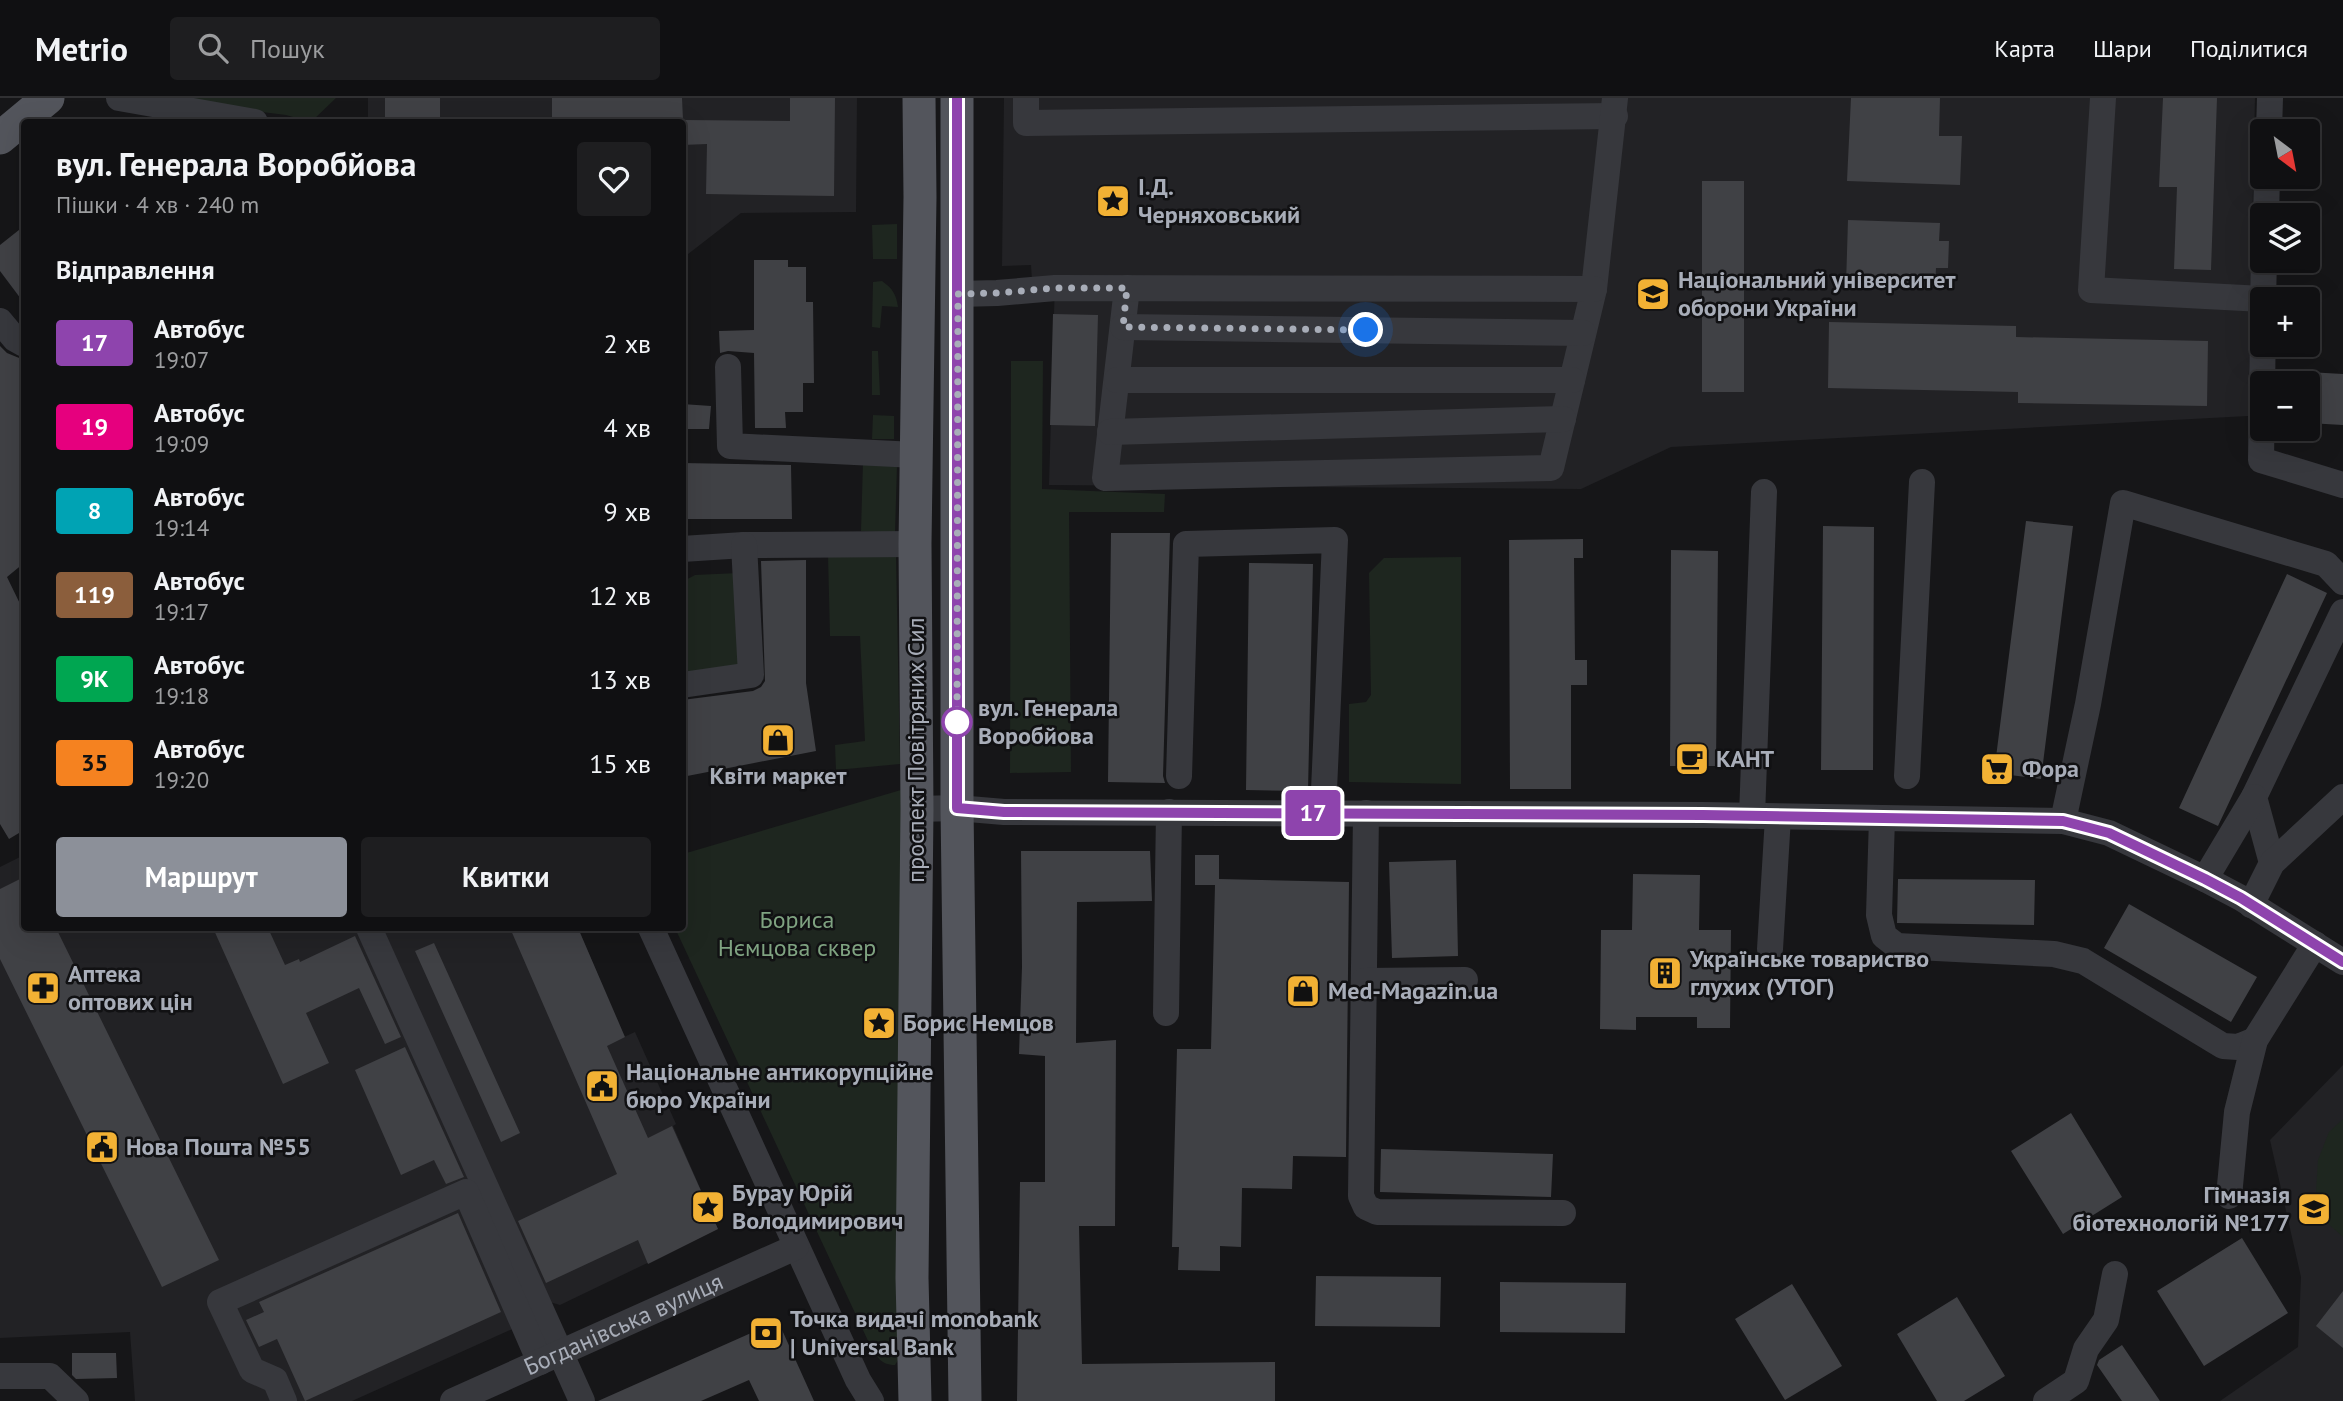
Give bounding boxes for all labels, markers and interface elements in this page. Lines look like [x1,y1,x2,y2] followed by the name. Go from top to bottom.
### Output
[170,17,660,80] search box
[35,27,128,70] text: Metrio
[194,29,232,67] icon: search
[250,32,325,65] text: Пошук
[1994,33,2055,64] text: Карта
[2093,33,2152,64] text: Шари
[2190,33,2308,64] text: Поділитися
[2250,119,2320,189] north arrow
[2250,119,2320,441] map controls
[56,142,416,185] text: вул. Генерала Воробйова
[577,142,651,216] button: heart
[1138,171,1300,230] place label: І.Д. Черняховський
[1094,182,1132,220] place icon: І.Д. Черняховський
[56,190,259,219] text: Пішки · 4 хв · 240 m
[2250,203,2320,273] button: layers
[56,253,215,286] text: Відправлення
[1678,264,1956,323] place label: Національний університет оборони України
[1634,275,1672,313] school or university icon: Національний університет оборони України
[2250,287,2320,357] button: +
[154,312,245,345] text: Автобус
[1348,312,1383,347] your location
[81,327,108,358] text: 17
[604,327,651,360] text: 2 хв
[154,345,209,374] text: 19:07
[2250,371,2320,441] button: −
[154,396,245,429] text: Автобус
[81,411,108,442] text: 19
[604,411,651,444] text: 4 хв
[154,429,209,458] text: 19:09
[154,480,245,513] text: Автобус
[88,495,101,526] text: 8
[604,495,651,528] text: 9 хв
[154,513,209,542] text: 19:14
[154,564,245,597] text: Автобус
[74,579,115,610] text: 119
[589,579,651,612] text: 12 хв
[154,597,209,626] text: 19:17
[900,617,931,883] street label: проспект Повітряних Сил
[154,648,245,681] text: Автобус
[80,663,109,694] text: 9К
[589,663,651,696] text: 13 хв
[154,681,209,710] text: 19:18
[978,692,1118,751] place label: вул. Генерала Воробйова
[942,707,972,737] marker: вул. Генерала Воробйова
[759,721,797,759] shop icon: Квіти маркет
[154,732,245,765] text: Автобус
[1673,740,1711,778] cafe icon: КАНТ
[1716,743,1775,774] place label: КАНТ
[81,747,108,778] text: 35
[589,747,651,780] text: 15 хв
[1978,750,2016,788] supermarket icon: Фора
[2022,753,2079,784] place label: Фора
[709,760,848,791] place label: Квіти маркет
[154,765,209,794] text: 19:20
[1282,790,1344,836] line badge: 17
[1299,797,1327,828] text: 17
[56,837,347,917] button: Маршрут
[361,837,651,917] button: Квитки
[718,904,876,963] park label: Бориса Нємцова сквер
[1689,943,1929,1002] place label: Українське товариство глухих (УТОГ)
[1646,954,1684,992] building icon: Українське товариство глухих (УТОГ)
[68,958,193,1017] place label: Аптека оптових цін
[24,969,62,1007] pharmacy icon: Аптека оптових цін
[1284,972,1322,1010] shop icon: Med-Magazin.ua
[1328,975,1498,1006] place label: Med-Magazin.ua
[860,1004,898,1042] place icon: Борис Немцов
[903,1007,1054,1038] place label: Борис Немцов
[626,1056,934,1115] place label: Національне антикорупційне бюро України
[583,1067,621,1105] public building icon: Національне антикорупційне бюро України
[83,1128,121,1166] public building icon: Нова Пошта №55
[126,1131,311,1162] place label: Нова Пошта №55
[732,1177,903,1236] place label: Бурау Юрій Володимирович
[2072,1179,2290,1238] place label: Гімназія біотехнологій №177
[689,1188,727,1226] place icon: Бурау Юрій Володимирович
[2295,1190,2333,1228] school or university icon: Гімназія біотехнологій №177
[519,1266,728,1382] street label: Богданівська вулиця
[790,1303,1039,1362] place label: Точка видачі monobank | Universal Bank
[747,1314,785,1352] bank icon: Точка видачі monobank | Universal Bank

